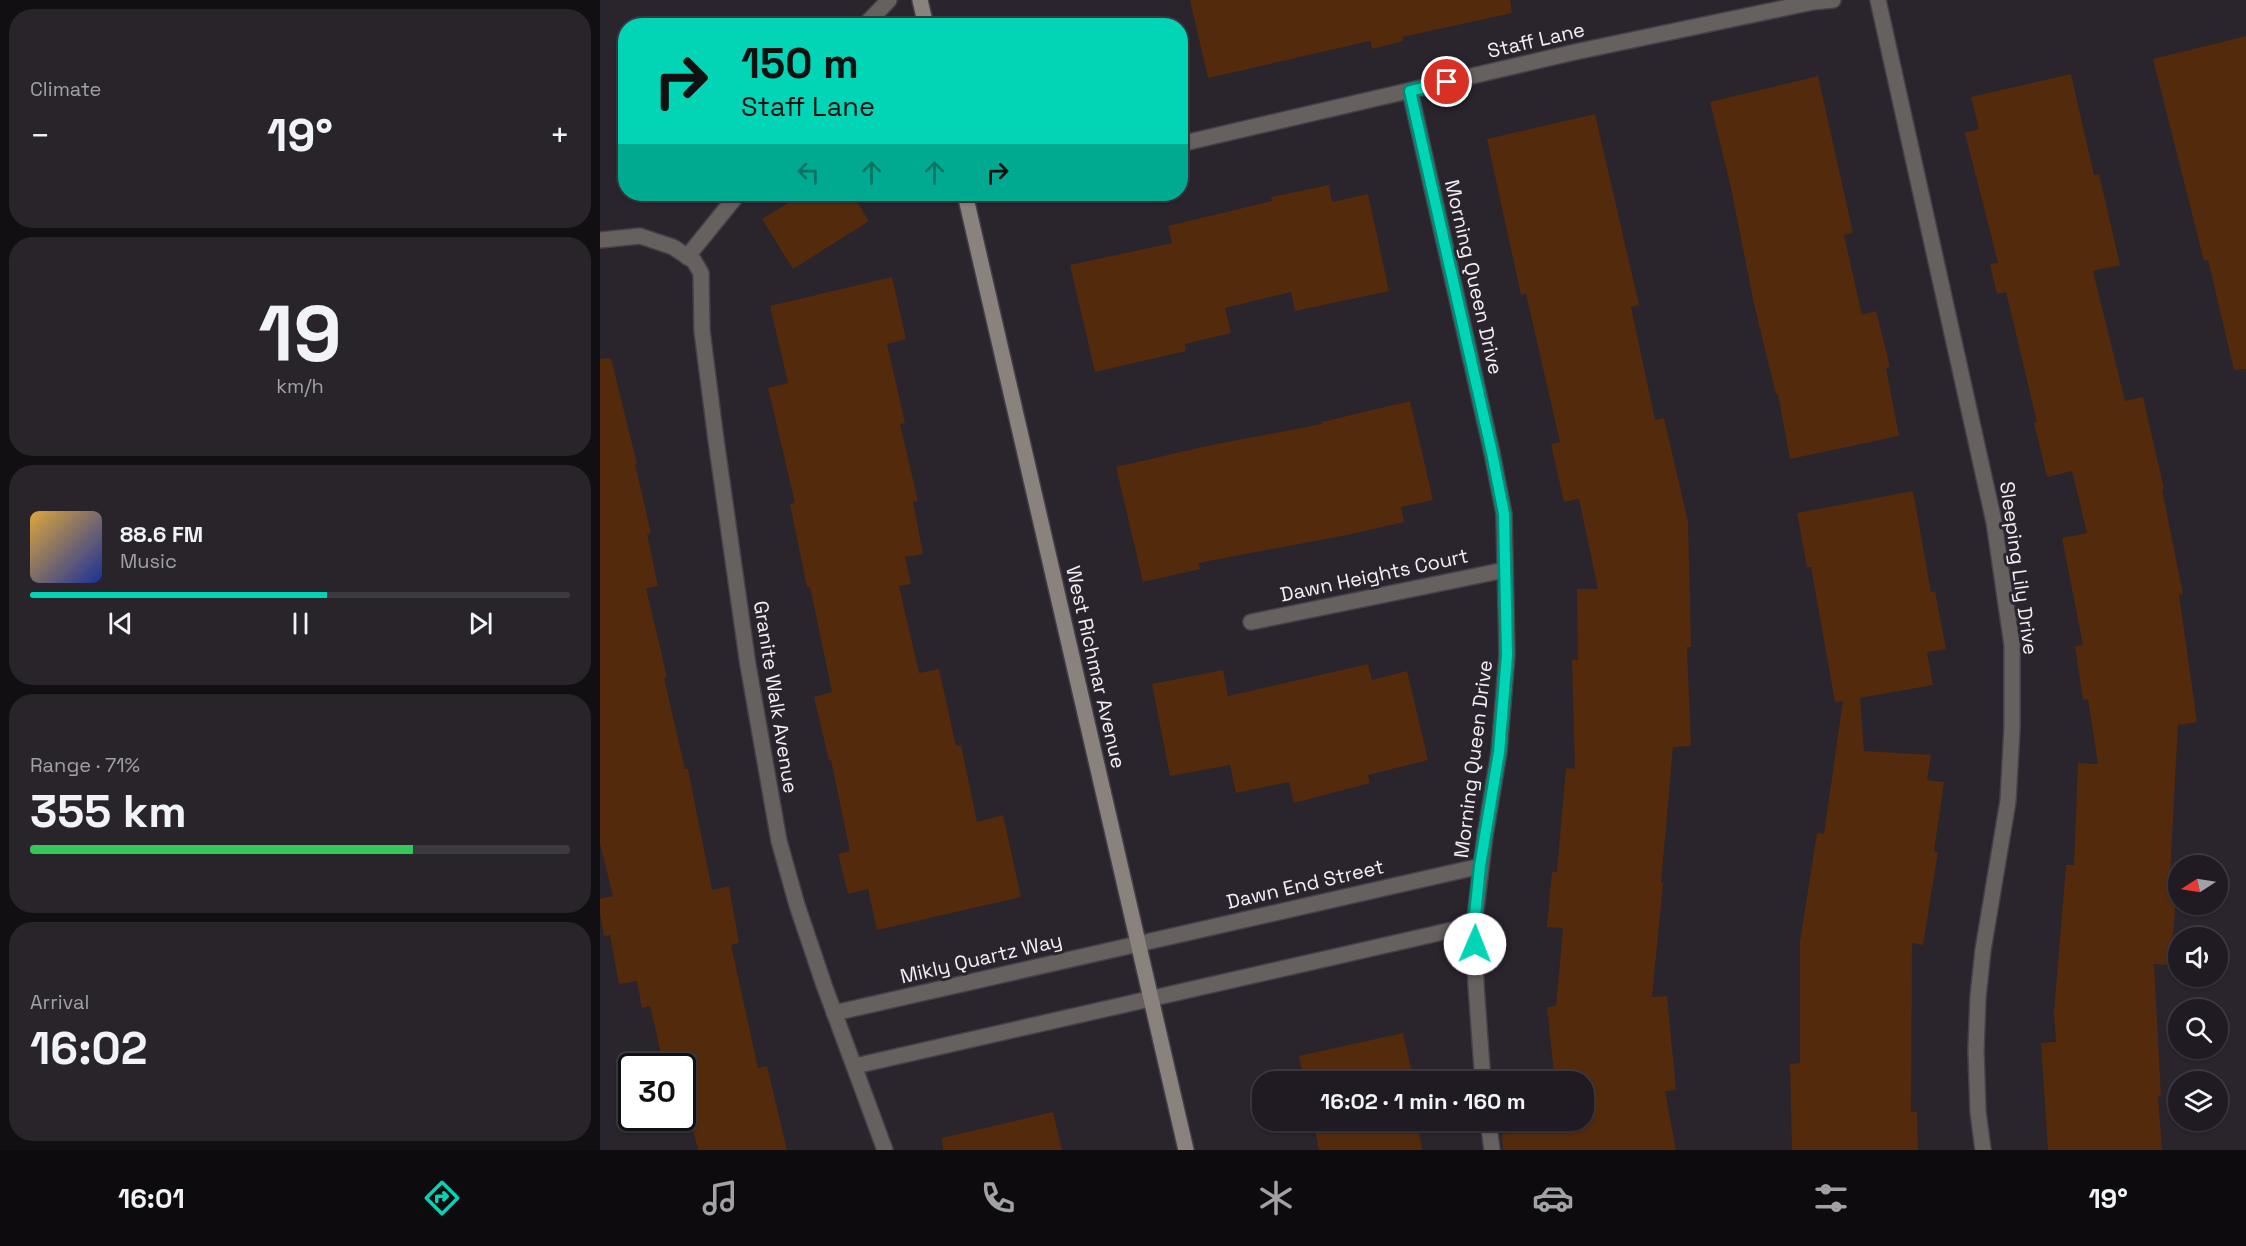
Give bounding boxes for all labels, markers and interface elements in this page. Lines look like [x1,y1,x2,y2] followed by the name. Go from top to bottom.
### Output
[1485,16,1587,64] street label: Staff Lane
[741,37,859,90] text: 150 m
[642,42,720,120] icon: right
[1421,56,1472,107] pin
[1430,65,1463,98] icon: arrive
[30,76,101,102] text: Climate
[741,89,875,124] text: Staff Lane
[267,107,333,164] text: 19°
[30,115,50,157] text: −
[550,115,570,157] text: +
[792,156,825,189] icon: left
[855,156,888,189] icon: ahead
[918,156,951,189] icon: ahead
[981,156,1014,189] icon: right
[1439,177,1509,377] street label: Morning Queen Drive
[258,284,342,384] text: 19
[276,373,324,399] text: km/h
[1994,480,2044,656] street label: Sleeping Lily Drive
[120,520,203,548] text: 88.6 FM
[1278,542,1470,608] street label: Dawn Heights Court
[120,548,177,574] text: Music
[1060,563,1132,771] street label: West Richmar Avenue
[748,599,804,795] street label: Granite Walk Avenue
[104,607,137,640] icon: previous
[284,607,317,640] icon: pause
[464,607,497,640] icon: next
[1448,659,1498,859] street label: Morning Queen Drive
[30,752,140,778] text: Range · 71%
[30,783,187,840] text: 355 km
[1224,853,1386,915] street label: Dawn End Street
[2168,855,2228,915] north arrow
[2168,855,2228,1131] map controls
[1443,912,1507,976] position arrow
[898,927,1064,989] street label: Mikly Quartz Way
[2168,927,2228,987] button: sound
[30,989,89,1015] text: Arrival
[2168,999,2228,1059] button: search
[30,1020,147,1077] text: 16:02
[618,1053,696,1131] speed limit sign: 30
[2168,1071,2228,1131] button: layers
[1320,1087,1526,1115] text: 16:02 · 1 min · 160 m
[421,1177,463,1219] icon: directions
[699,1177,741,1219] icon: music
[977,1177,1019,1219] icon: phone
[1255,1177,1297,1219] icon: climate
[1532,1177,1574,1219] icon: car
[1810,1177,1852,1219] icon: filters
[118,1181,185,1216] text: 16:01
[2088,1181,2128,1216] text: 19°

